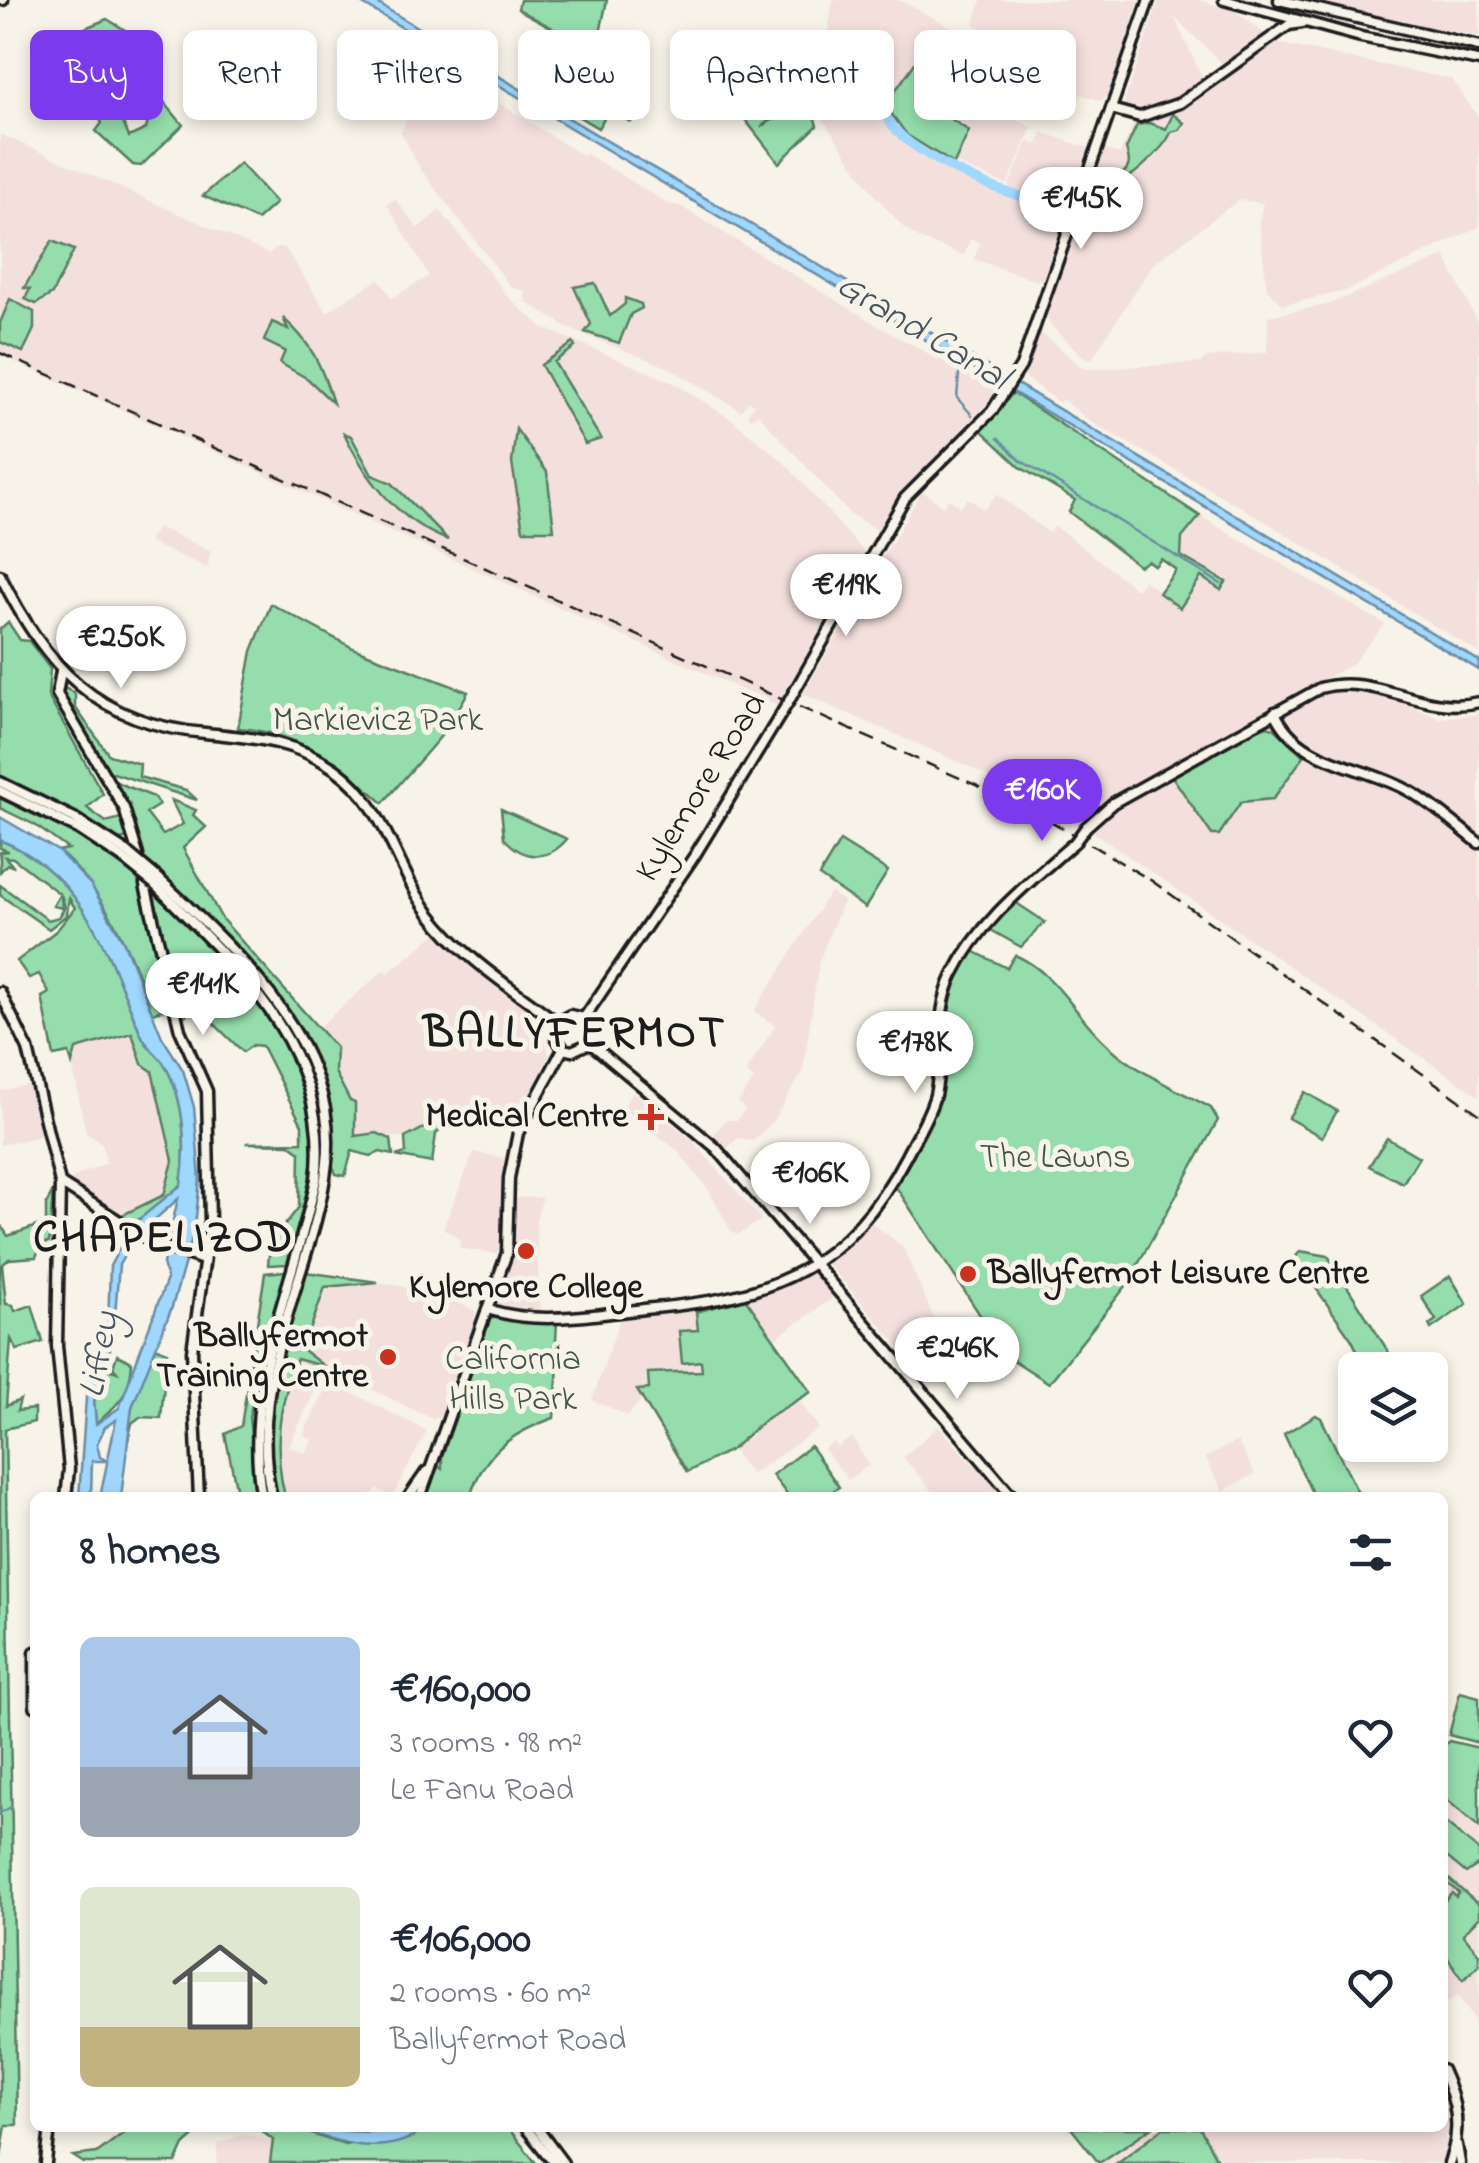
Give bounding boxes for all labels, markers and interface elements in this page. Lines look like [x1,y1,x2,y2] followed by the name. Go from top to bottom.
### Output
[30,30,163,120] chip: Buy
[183,30,317,120] chip: Rent
[337,30,498,120] chip: Filters
[518,30,650,120] chip: New
[670,30,894,120] chip: Apartment
[914,30,1076,120] chip: House
[1011,167,1151,252] pin: €145K
[1041,176,1121,223] text: €145K
[825,259,1023,409] water label: Grand Canal
[776,554,916,639] pin: €119K
[812,563,880,610] text: €119K
[51,606,191,691] pin: €250K
[78,615,164,662] text: €250K
[623,683,781,893] street label: Kylemore Road
[273,696,484,747] park label: Markievicz Park
[972,759,1112,844] pin: €160K
[1004,768,1080,815] text: €160K
[133,953,273,1038] pin: €141K
[167,962,239,1009] text: €141K
[421,1002,727,1068] district label: BALLYFERMOT
[845,1011,985,1096] pin: €178K
[878,1020,952,1067] text: €178K
[426,1092,629,1143] place label: Medical Centre
[638,1104,664,1130] marker: Medical Centre
[980,1133,1131,1184] park label: The Lawns
[740,1142,880,1227] pin: €106K
[772,1151,848,1198] text: €106K
[33,1207,295,1273] district label: CHAPELIZOD
[515,1240,537,1262] marker: Kylemore College
[986,1249,1370,1301] place label: Ballyfermot Leisure Centre
[409,1263,644,1315] place label: Kylemore College
[957,1263,979,1285] marker: Ballyfermot Leisure Centre
[65,1306,137,1403] water label: Liffey
[156,1312,369,1404] place label: Ballyfermot Training Centre
[887,1317,1027,1402] pin: €246K
[917,1326,998,1373] text: €246K
[445,1335,581,1426] park label: California Hills Park
[377,1346,399,1368] marker: Ballyfermot Training Centre
[1338,1352,1448,1462] map controls
[1338,1352,1448,1462] button: layers
[80,1522,221,1583] text: 8 homes
[1343,1525,1398,1580] icon: filters
[390,1660,531,1721] text: €160,000
[160,1677,280,1797] icon: home
[1343,1710,1398,1765] icon: heart
[390,1721,582,1768] text: 3 rooms · 98 m²
[390,1768,574,1815] text: Le Fanu Road
[390,1910,531,1971] text: €106,000
[160,1927,280,2047] icon: home
[1343,1960,1398,2015] icon: heart
[390,1971,591,2018] text: 2 rooms · 60 m²
[390,2018,626,2065] text: Ballyfermot Road

